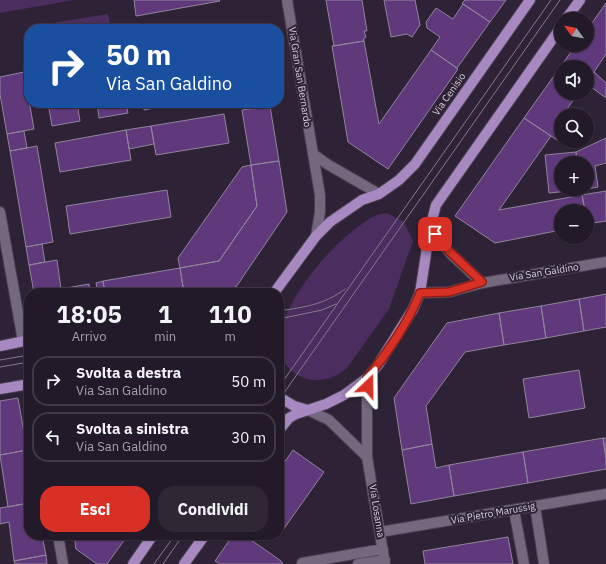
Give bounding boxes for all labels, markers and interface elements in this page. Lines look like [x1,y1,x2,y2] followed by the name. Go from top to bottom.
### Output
[554,12,594,52] north arrow
[554,12,594,244] map controls
[286,26,314,128] street label: Via Gran San Bernardo
[106,36,171,73] text: 50 m
[40,40,92,92] icon: right
[554,60,594,100] button: sound
[430,70,469,118] street label: Via Cenisio
[106,72,232,95] text: Via San Galdino
[554,108,594,148] button: search
[554,156,594,196] button: +
[554,204,594,244] button: −
[418,217,452,251] pin
[424,223,446,245] icon: arrive
[508,260,580,284] street label: Via San Galdino
[56,298,122,330] text: 18:05
[158,298,172,330] text: 1
[208,298,252,330] text: 110
[72,328,106,345] text: Arrivo
[154,328,176,345] text: min
[224,328,236,345] text: m
[76,363,181,382] text: Svolta a destra
[347,365,389,407] position arrow
[42,370,64,392] icon: right
[231,372,266,391] text: 50 m
[76,382,167,399] text: Via San Galdino
[76,419,189,438] text: Svolta a sinistra
[42,426,64,448] icon: left
[231,428,266,447] text: 30 m
[76,438,167,455] text: Via San Galdino
[366,483,388,539] street label: Via Losanna
[40,486,150,532] button: Esci
[158,486,268,532] button: Condividi
[450,499,537,527] street label: Via Pietro Marussig

